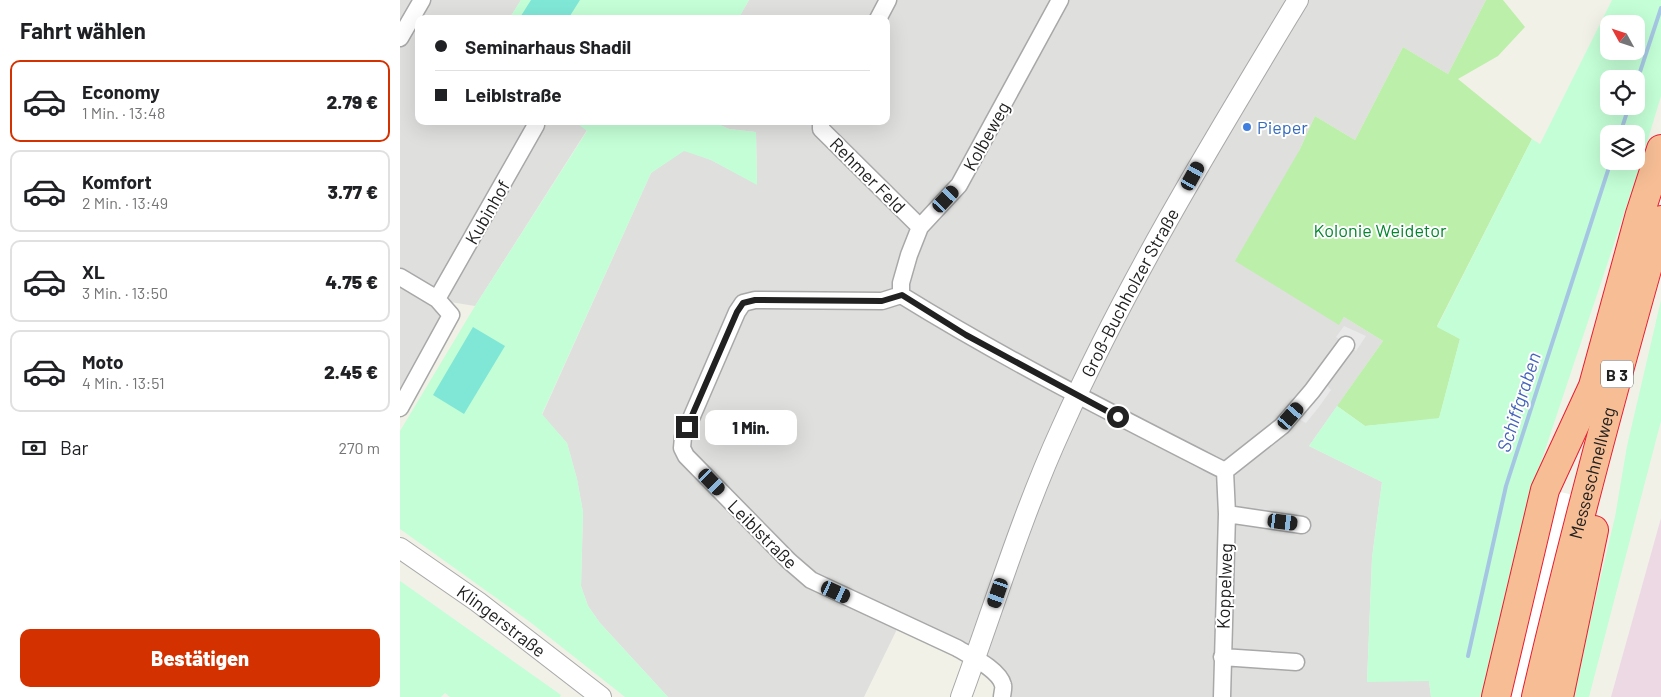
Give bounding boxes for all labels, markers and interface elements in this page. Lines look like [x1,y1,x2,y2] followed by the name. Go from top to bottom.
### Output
[1600,15,1645,60] north arrow
[1600,15,1645,170] map controls
[20,17,146,43] text: Fahrt wählen
[465,35,631,58] text: Seminarhaus Shadil
[1600,70,1645,115] button: locate
[22,79,67,124] icon: car
[82,80,160,103] text: Economy
[465,83,562,106] text: Leiblstraße
[327,90,378,113] text: 2.79 €
[958,98,1014,174] street label: Kolbeweg
[82,103,165,122] text: 1 Min. · 13:48
[1257,116,1308,138] place label: Pieper
[1241,121,1253,133] marker: Pieper
[1600,125,1645,170] button: layers
[826,133,910,217] street label: Rehmer Feld
[1179,159,1206,193] car
[22,169,67,214] icon: car
[82,170,152,193] text: Komfort
[460,176,514,248] street label: Kubinhof
[328,180,378,203] text: 3.77 €
[930,183,961,215] car
[82,193,168,212] text: 2 Min. · 13:49
[1076,204,1183,380] street label: Groß-Buchholzer Straße
[1313,219,1447,241] park label: Kolonie Weidetor
[22,259,67,304] icon: car
[82,260,105,283] text: XL
[325,270,378,293] text: 4.75 €
[82,283,168,302] text: 3 Min. · 13:50
[22,349,67,394] icon: car
[1491,349,1545,455] water label: Schiffgraben
[82,350,124,373] text: Moto
[324,360,378,383] text: 2.45 €
[1601,360,1633,388] road number: B 3
[82,373,165,392] text: 4 Min. · 13:51
[1275,400,1306,432] car
[1564,404,1620,541] street label: Messeschnellweg
[1107,406,1129,428] route start
[704,410,797,444] callout: 1 Min.
[676,416,698,438] route end
[732,418,770,437] text: 1 Min.
[20,434,48,462] icon: cash
[60,436,88,459] text: Bar
[338,438,380,457] text: 270 m
[696,466,727,498] car
[724,495,802,573] street label: Leiblstraße
[1267,513,1298,531] car
[1212,543,1236,629] street label: Koppelweg
[986,576,1009,610] car
[819,579,852,605] car
[453,580,550,661] street label: Klingerstraße
[20,629,380,687] button: Bestätigen

